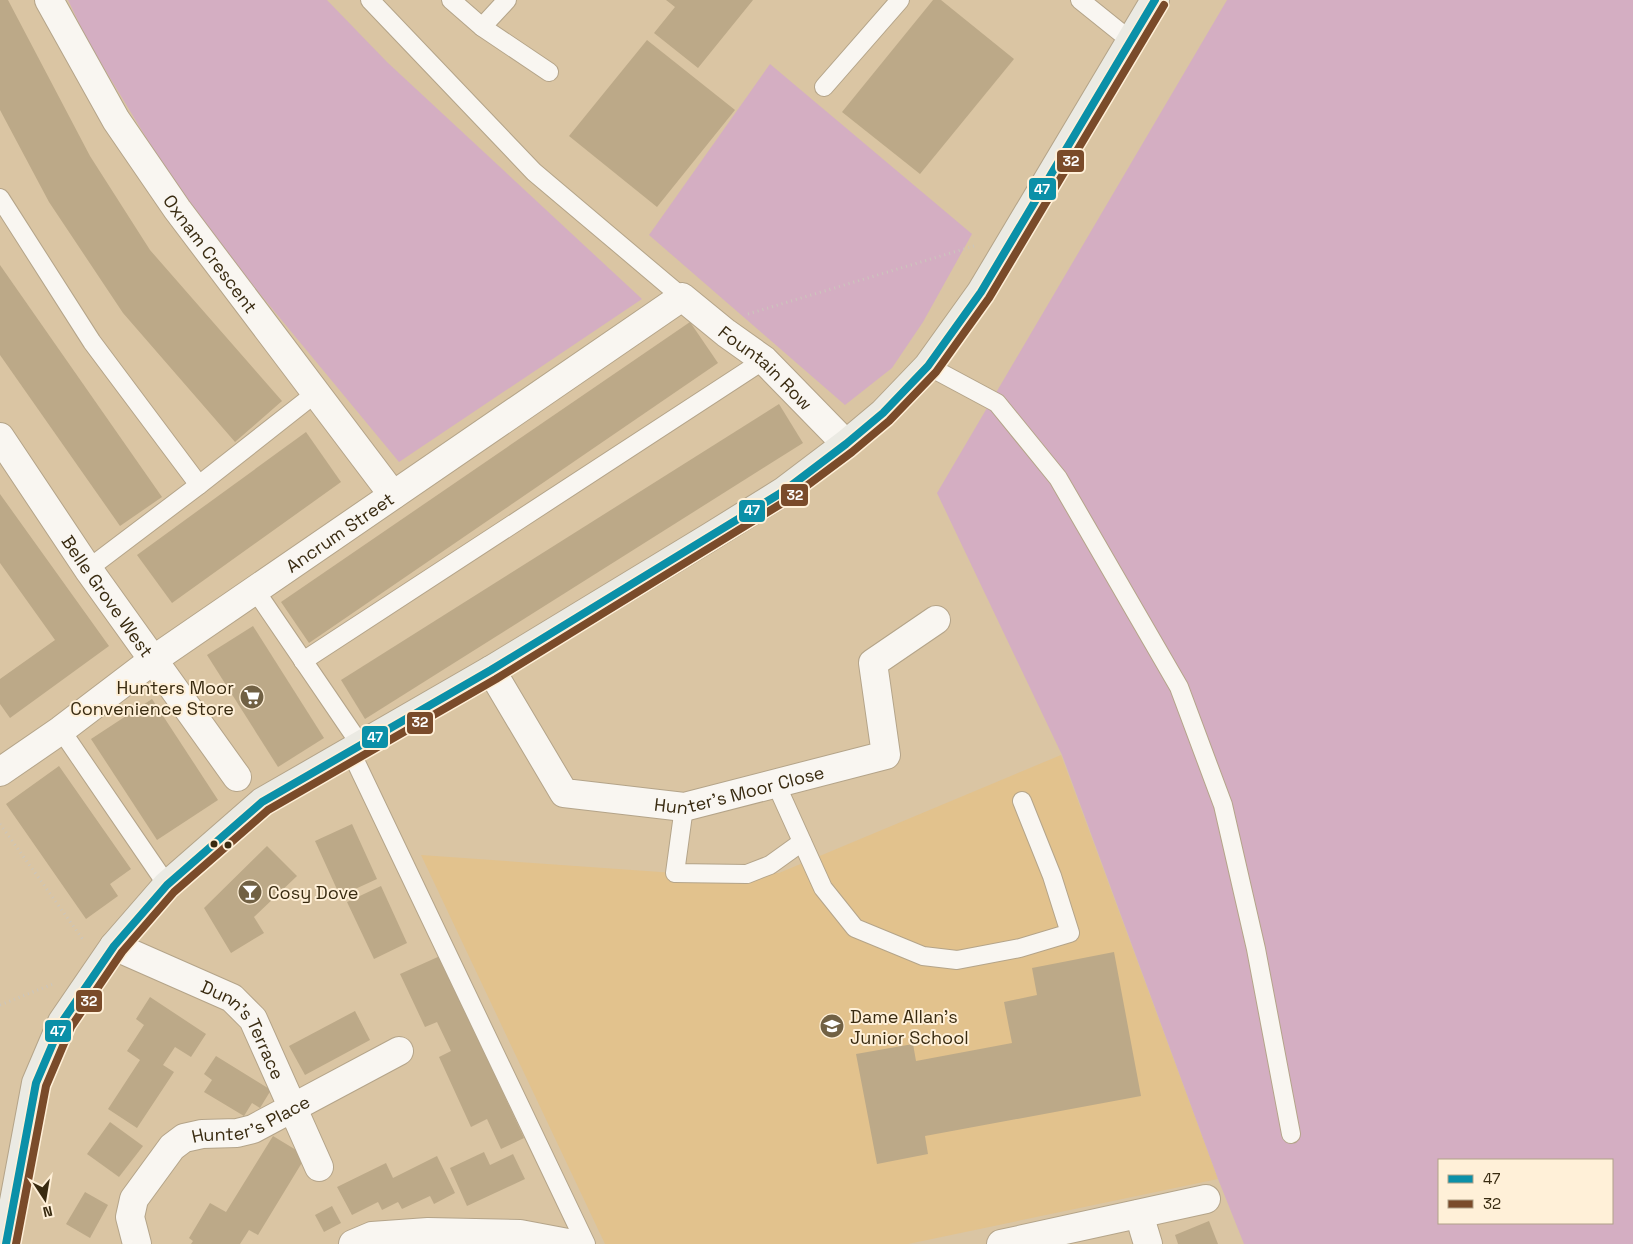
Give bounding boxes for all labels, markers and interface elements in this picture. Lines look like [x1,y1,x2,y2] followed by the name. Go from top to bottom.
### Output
[1056,149,1085,173] line badge: 32
[1063,152,1079,170] text: 32
[1028,177,1057,201] line badge: 47
[1034,180,1050,198] text: 47
[159,189,263,317] street label: Oxnam Crescent
[714,320,818,415] street label: Fountain Row
[780,483,809,507] line badge: 32
[787,486,803,504] text: 32
[281,487,398,577] street label: Ancrum Street
[738,499,766,523] line badge: 47
[744,501,760,519] text: 47
[57,530,159,661] street label: Belle Grove West
[70,676,234,720] place label: Hunters Moor Convenience Store
[239,684,265,710] supermarket icon: Hunters Moor Convenience Store
[406,711,434,735] line badge: 32
[412,713,428,731] text: 32
[361,725,389,749] line badge: 47
[367,728,383,746] text: 47
[653,760,827,819] street label: Hunter's Moor Close
[209,839,219,849] unlabelled marker
[223,840,233,850] unlabelled marker
[237,879,263,905] bar icon: Cosy Dove
[268,881,359,904] place label: Cosy Dove
[198,974,290,1083] street label: Dunn's Terrace
[75,989,103,1013] line badge: 32
[81,992,97,1010] text: 32
[850,1005,969,1049] place label: Dame Allan's Junior School
[819,1013,845,1039] school or university icon: Dame Allan's Junior School
[44,1019,72,1043] line badge: 47
[50,1022,66,1040] text: 47
[189,1089,314,1147] street label: Hunter's Place
[1438,1159,1613,1224] legend
[1483,1169,1500,1188] text: 47
[20,1174,70,1224] north arrow
[1483,1194,1501,1213] text: 32
[41,1202,54,1221] text: N

